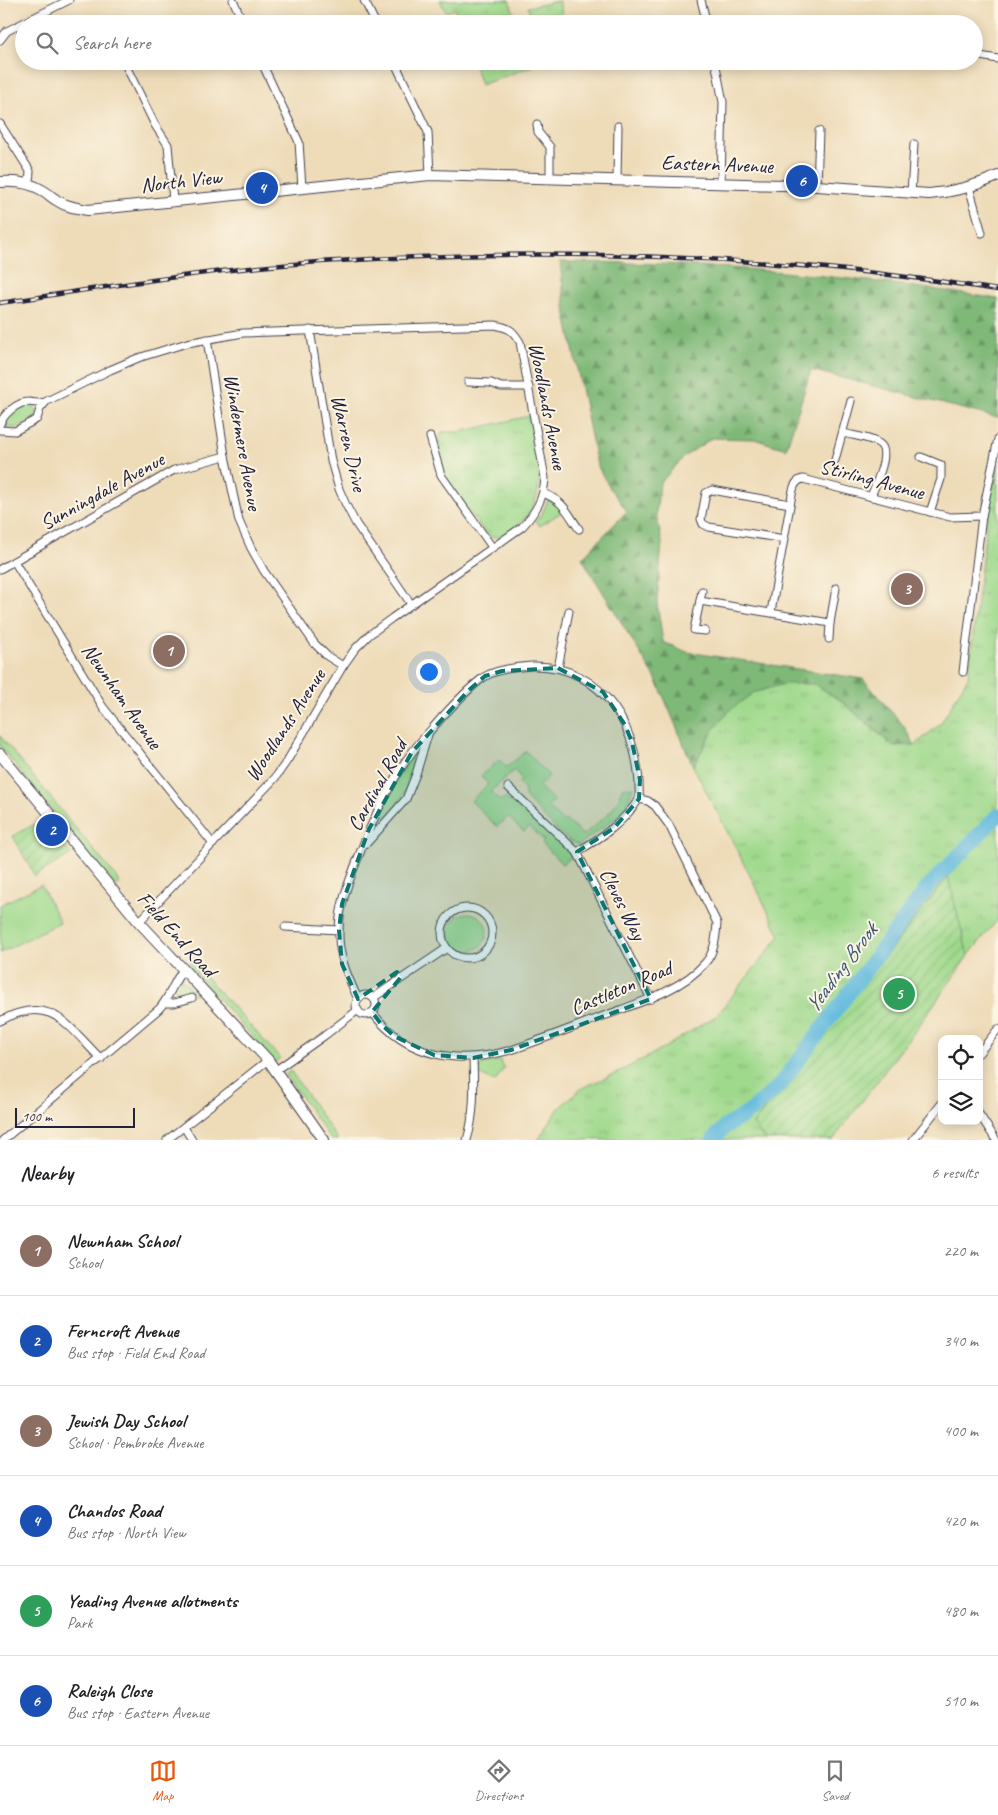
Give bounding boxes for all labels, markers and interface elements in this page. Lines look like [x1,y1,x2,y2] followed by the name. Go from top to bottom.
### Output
[15,15,983,70] search box
[33,29,61,57] icon: search
[73,31,150,55] text: Search here
[661,149,774,179] street label: Eastern Avenue
[786,162,818,200] pin: 6
[139,164,225,198] street label: North View
[246,169,278,207] pin: 4
[523,340,573,473] street label: Woodlands Avenue
[218,372,268,514] street label: Windermere Avenue
[325,392,373,496] street label: Warren Drive
[35,445,170,536] street label: Sunningdale Avenue
[817,453,928,506] street label: Stirling Avenue
[891,570,923,608] pin: 3
[153,632,185,670] pin: 1
[76,638,169,755] street label: Newnham Avenue
[416,659,442,685] your location
[239,663,332,786] street label: Woodlands Avenue
[341,731,415,835] street label: Cardinal Road
[36,811,68,849] pin: 2
[594,864,653,946] street label: Cleves Way
[132,886,225,985] street label: Field End Road
[798,915,886,1018] water label: Yeading Brook
[566,954,678,1021] street label: Castleton Road
[883,975,915,1013] pin: 5
[938,1035,983,1125] map controls
[938,1035,983,1080] button: locate
[938,1080,983,1125] button: layers
[15,1105,135,1128] scale bar
[22,1108,52,1125] text: 100 m
[20,1160,73,1186] text: Nearby
[931,1163,978,1183] text: 6 results
[67,1229,178,1253] text: Newnham School
[32,1241,40,1261] text: 1
[944,1241,978,1261] text: 220 m
[67,1253,101,1273] text: School
[67,1319,179,1343] text: Ferncroft Avenue
[32,1331,40,1351] text: 2
[944,1331,978,1351] text: 340 m
[67,1343,205,1363] text: Bus stop · Field End Road
[67,1409,185,1433] text: Jewish Day School
[32,1421,40,1441] text: 3
[944,1421,978,1441] text: 400 m
[67,1433,204,1453] text: School · Pembroke Avenue
[67,1499,161,1523] text: Chandos Road
[32,1511,40,1531] text: 4
[944,1511,978,1531] text: 420 m
[67,1523,185,1543] text: Bus stop · North View
[67,1589,237,1613] text: Yeading Avenue allotments
[33,1601,39,1621] text: 5
[944,1601,978,1621] text: 480 m
[67,1613,92,1633] text: Park
[67,1679,152,1703] text: Raleigh Close
[32,1691,40,1711] text: 6
[944,1691,978,1711] text: 510 m
[67,1703,209,1723] text: Bus stop · Eastern Avenue
[149,1757,177,1804] tab: Map
[475,1757,523,1804] tab: Directions
[821,1757,849,1804] tab: Saved

